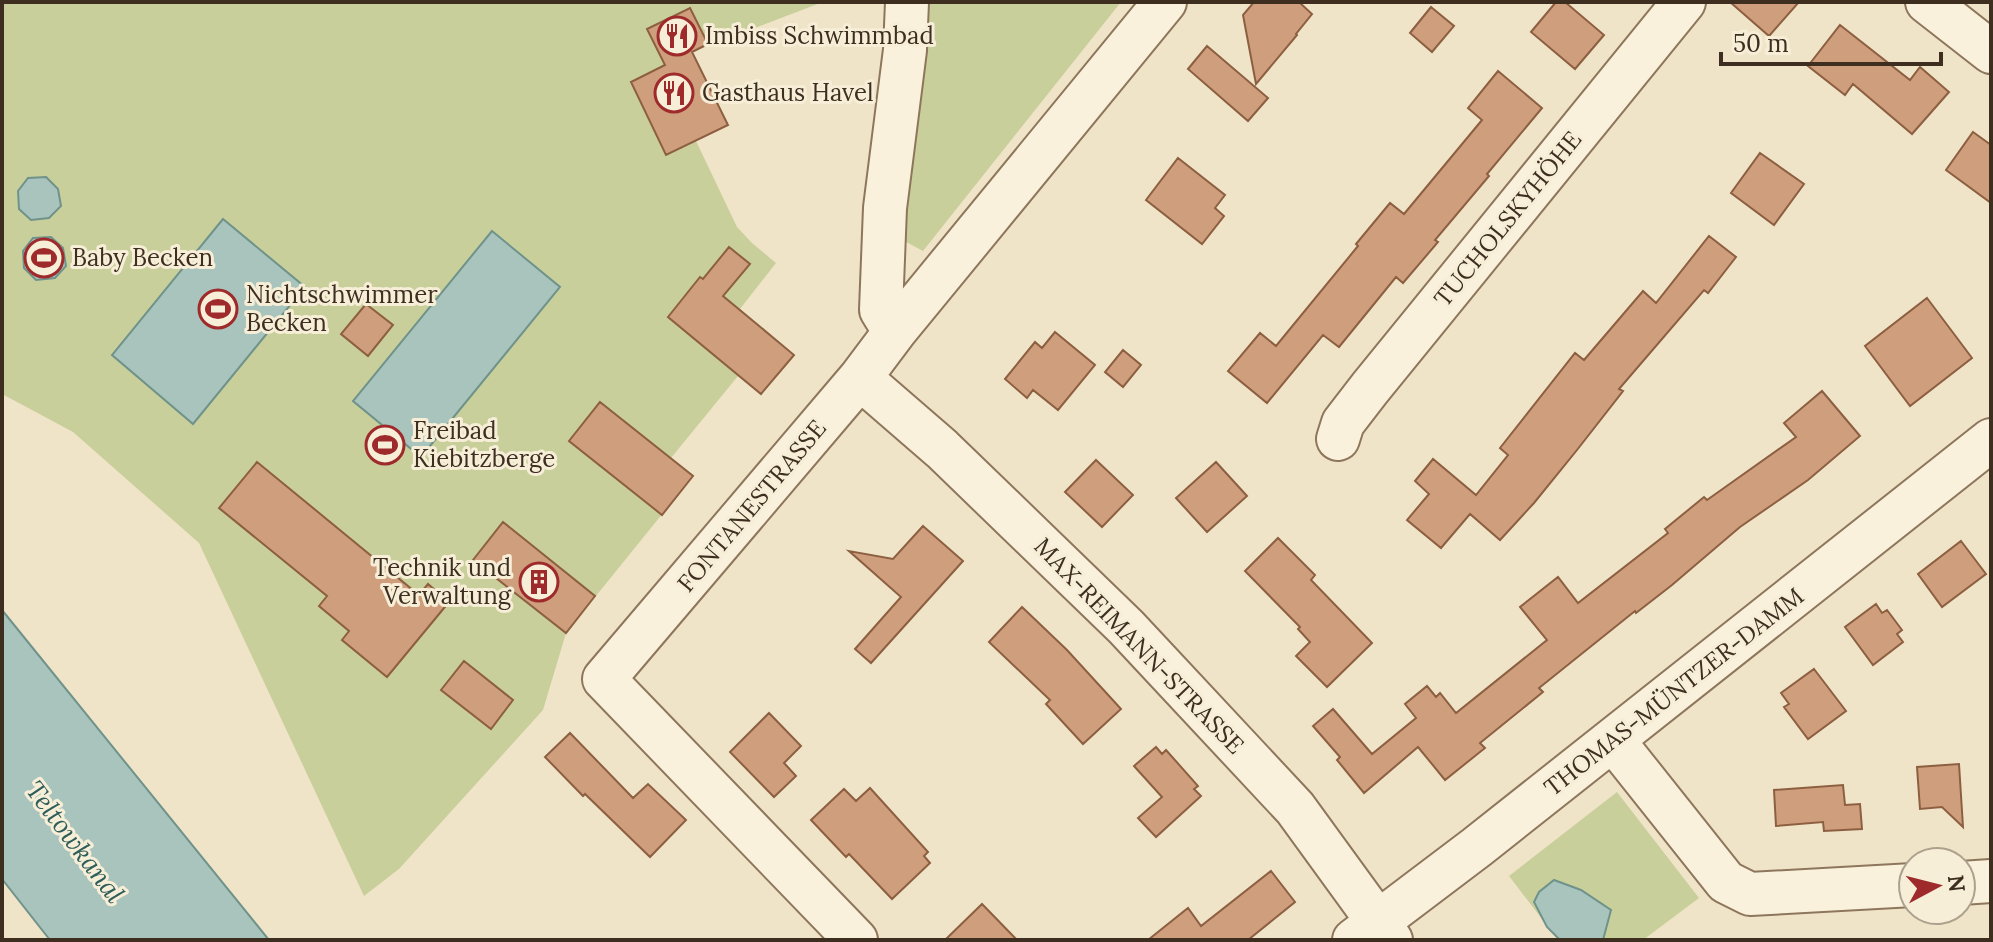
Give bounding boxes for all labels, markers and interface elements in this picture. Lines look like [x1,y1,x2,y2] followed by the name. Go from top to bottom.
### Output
[656,15,698,57] restaurant icon: Imbiss Schwimmbad
[1721,16,1941,66] scale bar
[705,20,934,51] place label: Imbiss Schwimmbad
[1733,28,1789,59] text: 50 m
[653,72,695,114] restaurant icon: Gasthaus Havel
[702,77,874,108] place label: Gasthaus Havel
[1427,124,1588,313] street label: TUCHOLSKYHÖHE
[23,237,65,279] sports icon: Baby Becken
[72,242,213,273] place label: Baby Becken
[246,279,438,338] place label: Nichtschwimmer Becken
[197,288,239,330] sports icon: Nichtschwimmer Becken
[670,413,833,598] street label: FONTANESTRASSE
[413,415,555,474] place label: Freibad Kiebitzberge
[364,424,406,466] sports icon: Freibad Kiebitzberge
[1028,531,1251,760] street label: MAX-REIMANN-STRASSE
[373,552,512,611] place label: Technik und Verwaltung
[518,561,560,603] building icon: Technik und Verwaltung
[1538,581,1810,803] street label: THOMAS-MÜNTZER-DAMM
[19,774,132,910] water label: Teltowkanal
[1897,846,1977,926] north arrow
[1942,873,1972,894] text: N

